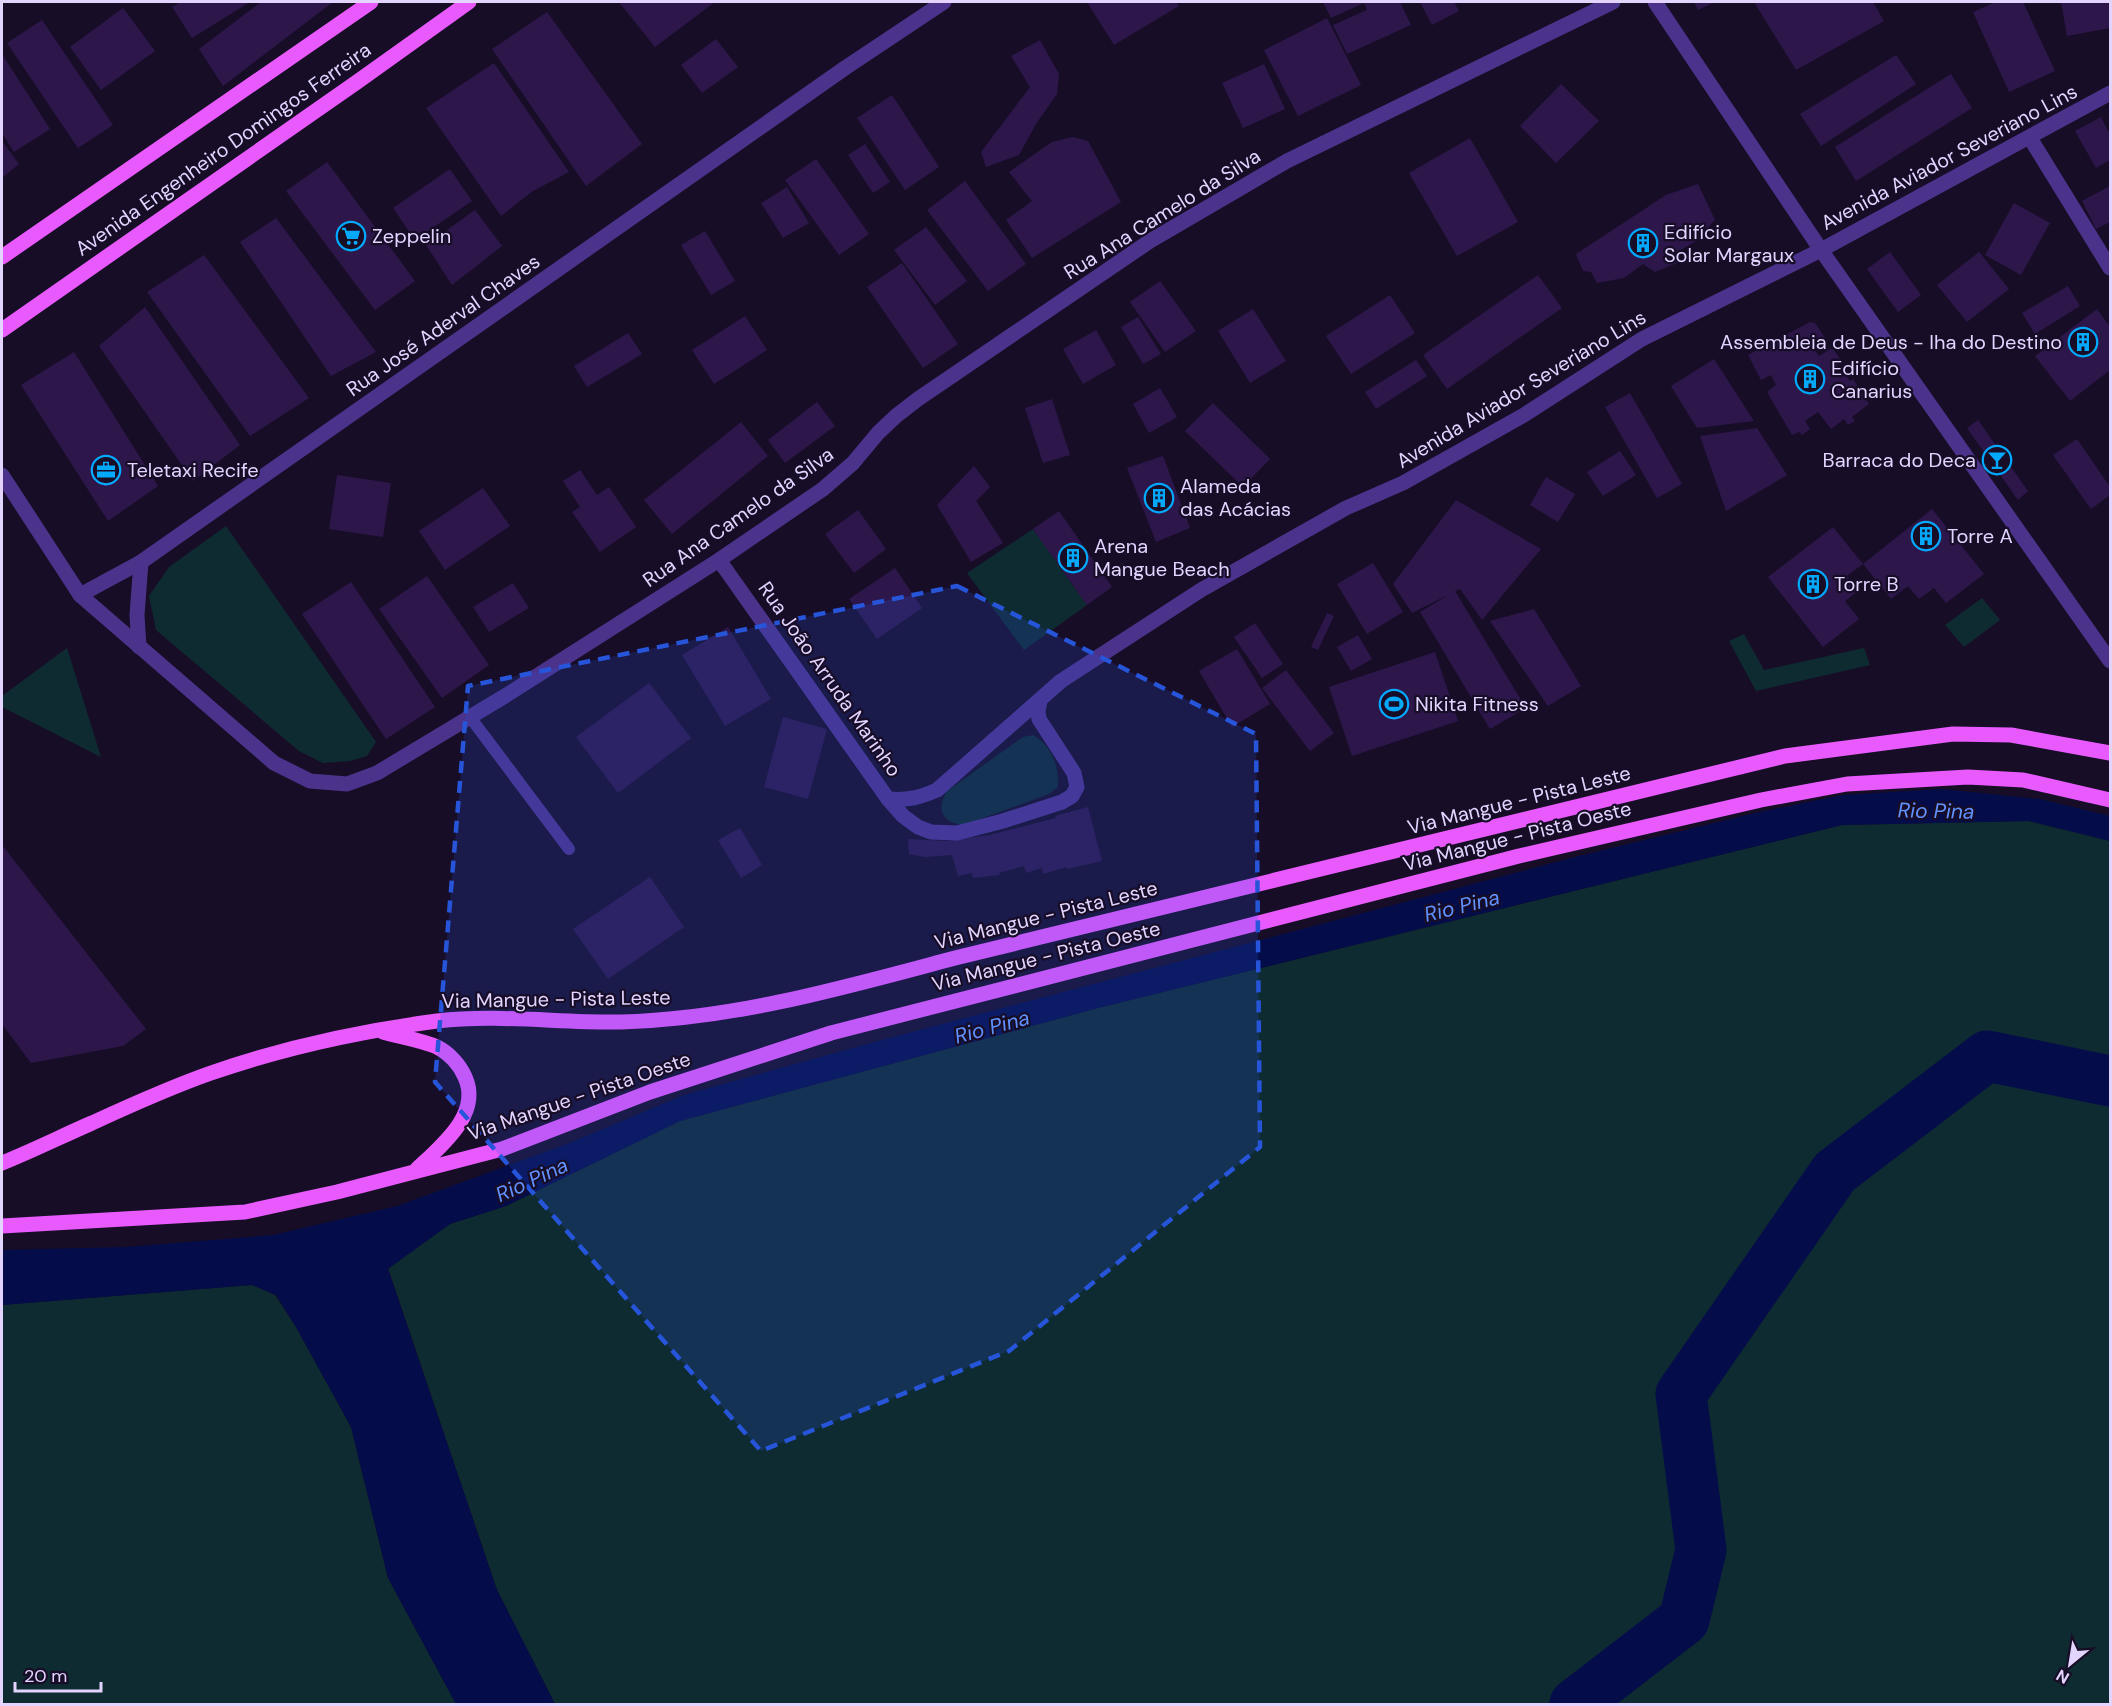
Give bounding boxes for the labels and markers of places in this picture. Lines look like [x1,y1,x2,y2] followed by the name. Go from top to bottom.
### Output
[1664,219,1794,268] place label: Edifício Solar Margaux
[335,220,367,252] supermarket icon: Zeppelin
[372,223,451,249] place label: Zeppelin
[1627,227,1659,259] building icon: Edifício Solar Margaux
[2067,326,2099,358] building icon: Assembleia de Deus - Iha do Destino
[1720,329,2062,355] place label: Assembleia de Deus - Iha do Destino
[1831,355,1912,404] place label: Edifício Canarius
[1794,363,1826,395] building icon: Edifício Canarius
[1981,444,2013,476] bar icon: Barraca do Deca
[1823,447,1976,473] place label: Barraca do Deca
[90,454,122,486] office icon: Teletaxi Recife
[127,457,259,483] place label: Teletaxi Recife
[1180,473,1291,522] place label: Alameda das Acácias
[1143,482,1175,514] building icon: Alameda das Acácias
[1910,520,1942,552] building icon: Torre A
[1947,523,2013,549] place label: Torre A
[1094,533,1230,582] place label: Arena Mangue Beach
[1057,542,1089,574] building icon: Arena Mangue Beach
[1797,568,1829,600] building icon: Torre B
[1834,571,1898,597] place label: Torre B
[1378,688,1410,720] sports icon: Nikita Fitness
[1415,691,1539,717] place label: Nikita Fitness

